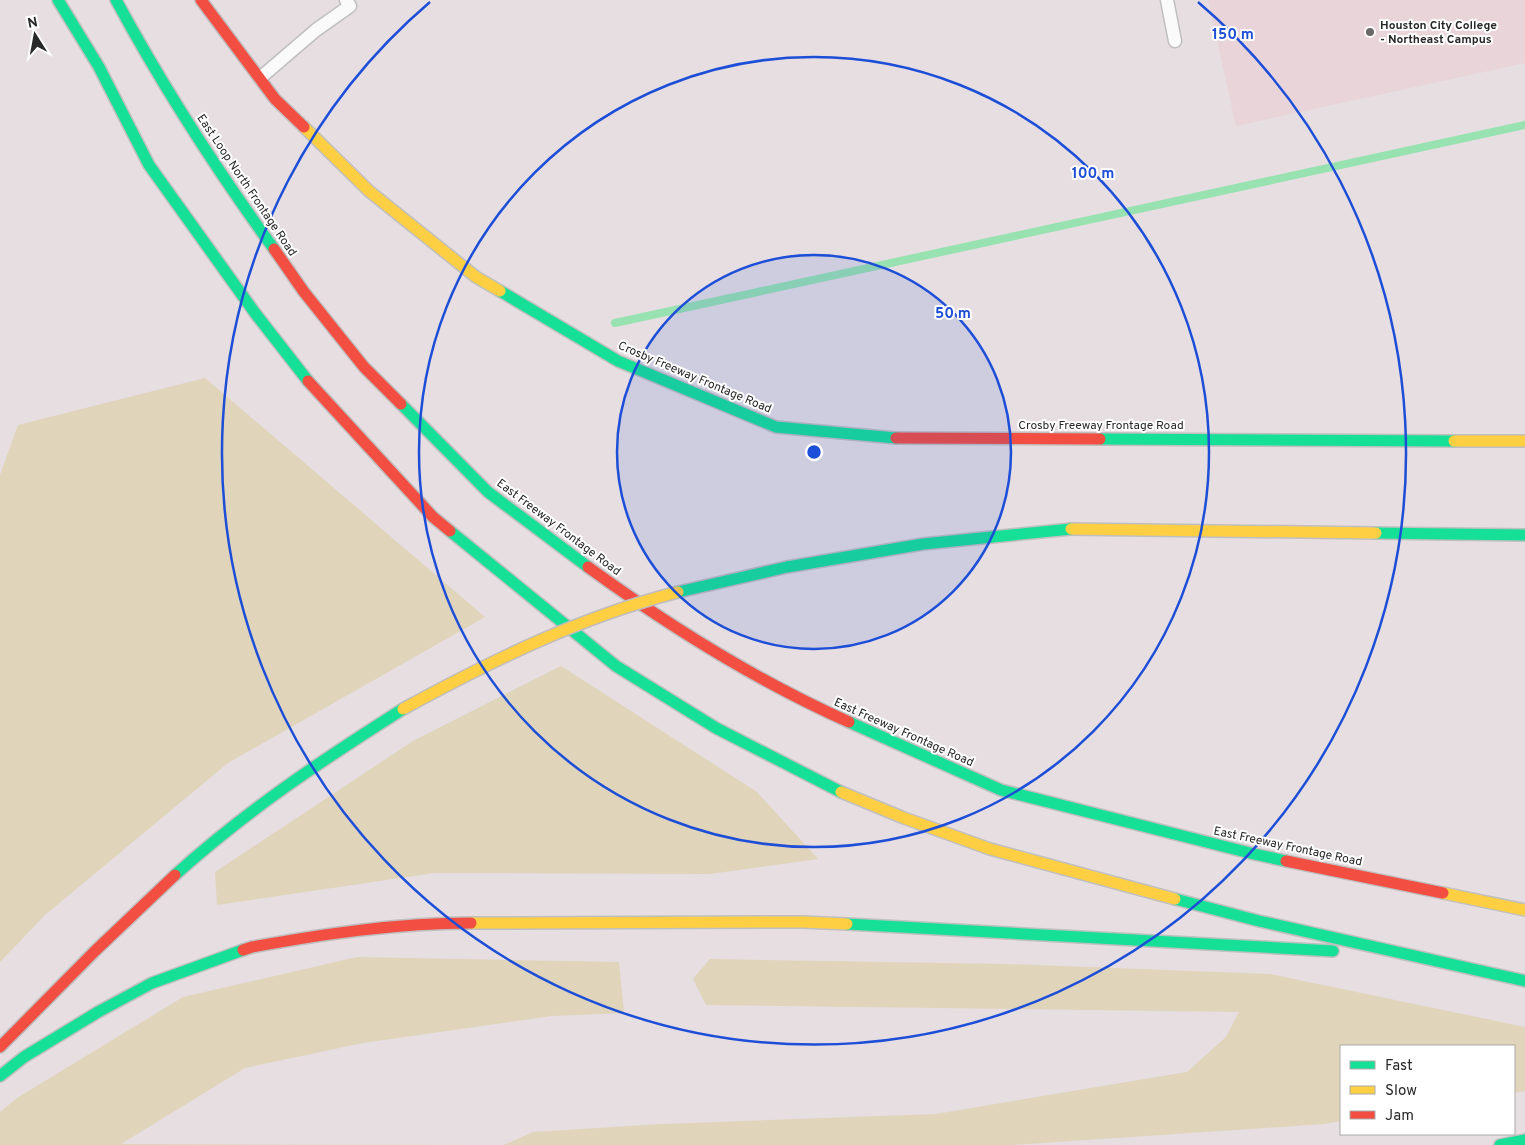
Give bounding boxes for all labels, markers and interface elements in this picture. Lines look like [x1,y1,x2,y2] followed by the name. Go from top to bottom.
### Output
[10,10,60,60] north arrow
[26,14,39,33] text: N
[1380,18,1497,48] place label: Houston City College - Northeast Campus
[1212,26,1254,45] text: 150 m
[1364,26,1376,38] marker: Houston City College - Northeast Campus
[193,111,300,260] street label: East Loop North Frontage Road
[1072,165,1114,184] text: 100 m
[935,305,971,324] text: 50 m
[615,338,774,418] street label: Crosby Freeway Frontage Road
[1018,418,1184,434] street label: Crosby Freeway Frontage Road
[805,443,823,461] centre of rings
[493,476,624,580] street label: East Freeway Frontage Road
[831,695,976,771] street label: East Freeway Frontage Road
[1212,823,1364,871] street label: East Freeway Frontage Road
[1340,1045,1515,1135] legend
[1385,1057,1413,1076] text: Fast
[1385,1082,1417,1101] text: Slow
[1385,1107,1414,1126] text: Jam

